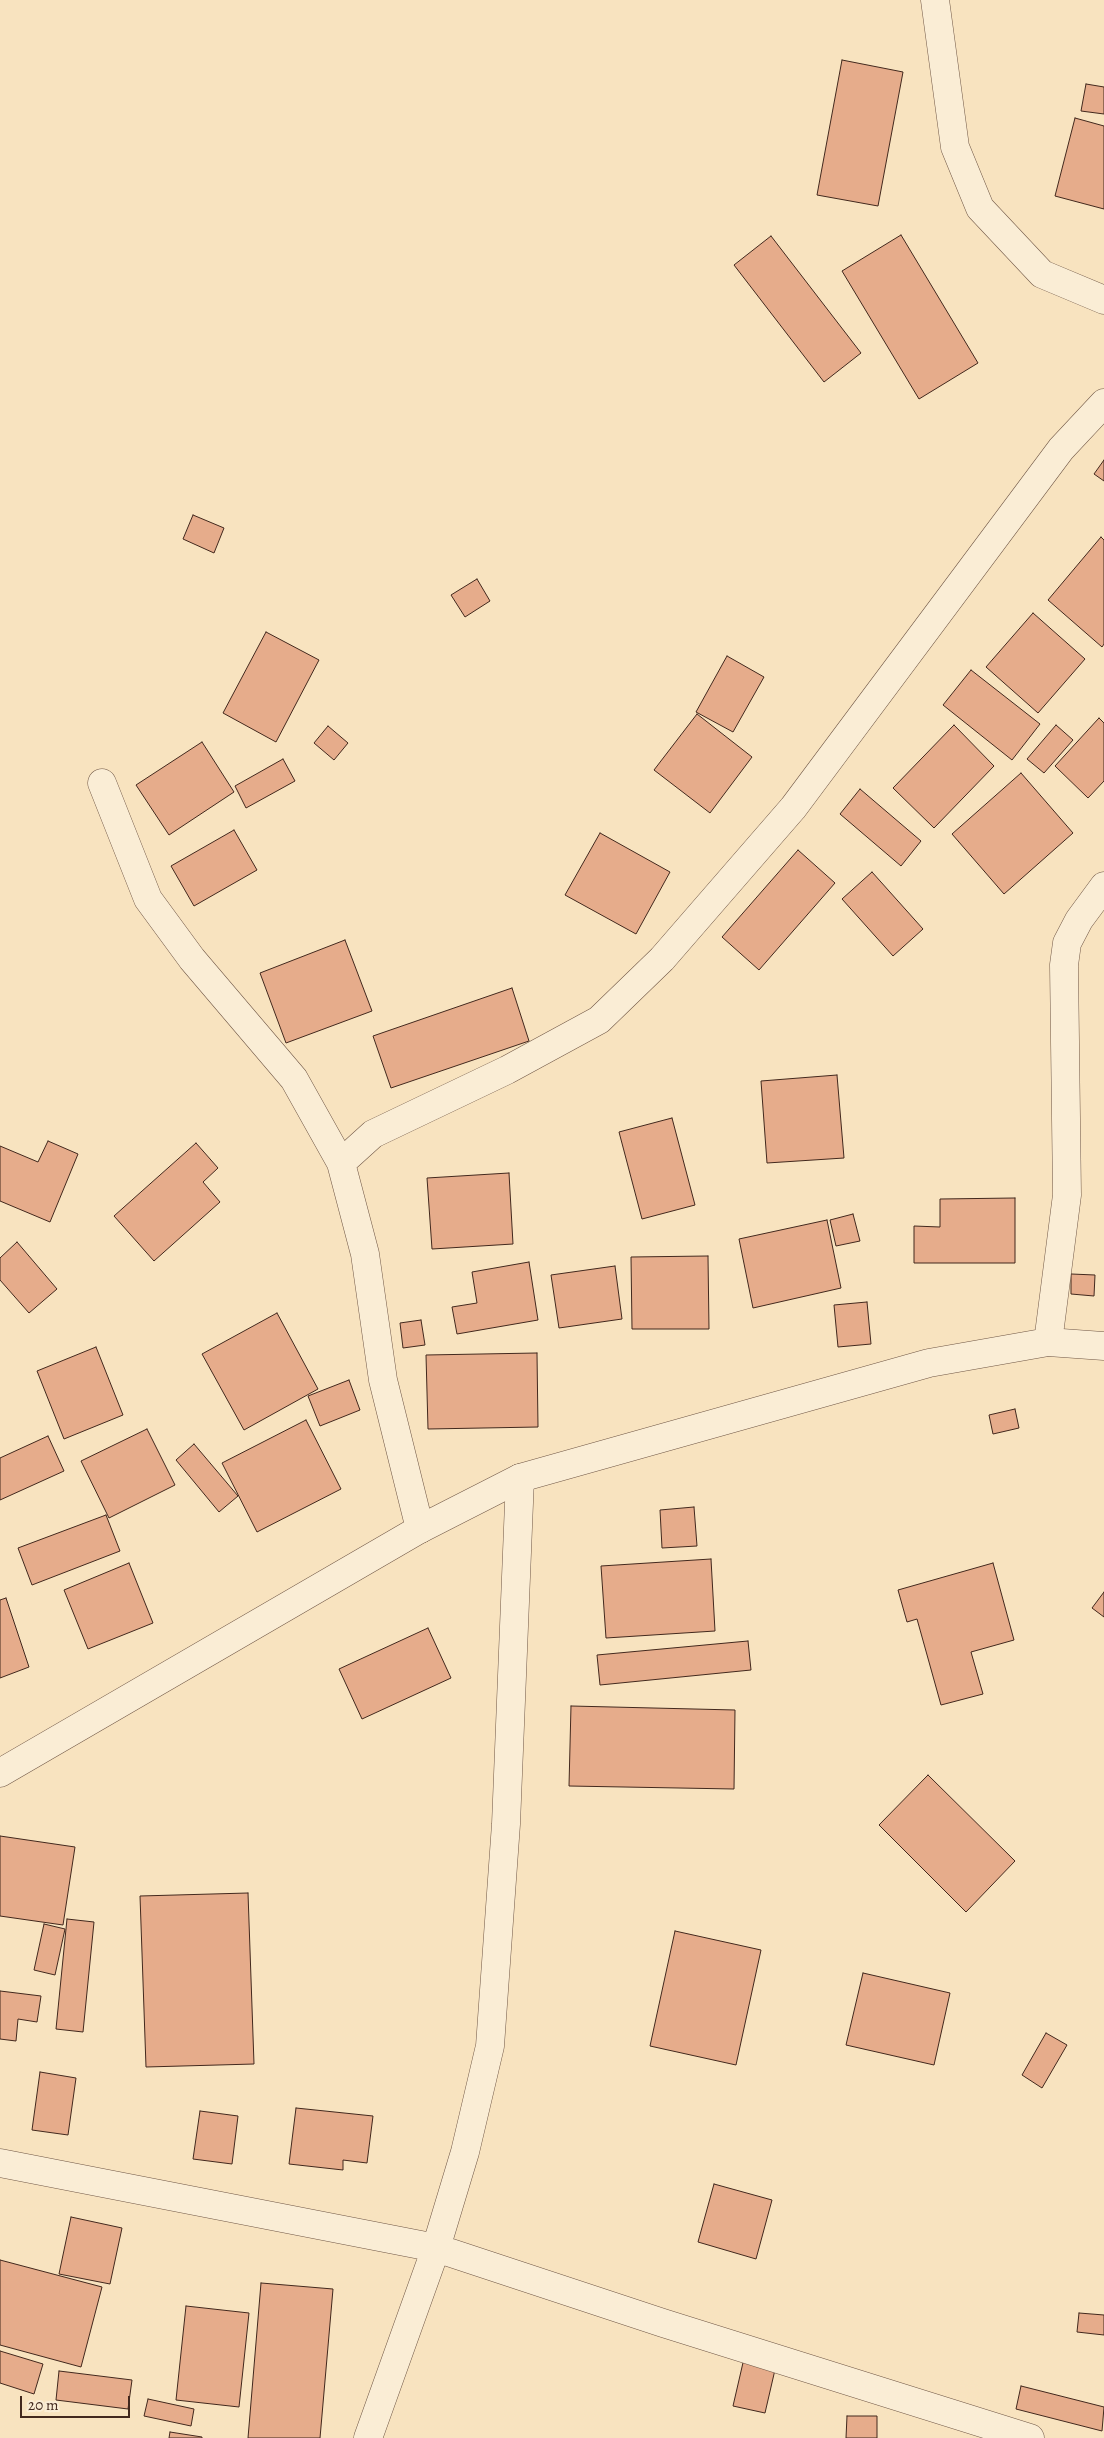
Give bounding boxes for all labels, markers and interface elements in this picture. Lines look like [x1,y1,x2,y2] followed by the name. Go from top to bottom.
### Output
[22,2386,132,2418] scale bar
[28,2395,59,2415] text: 20 m

